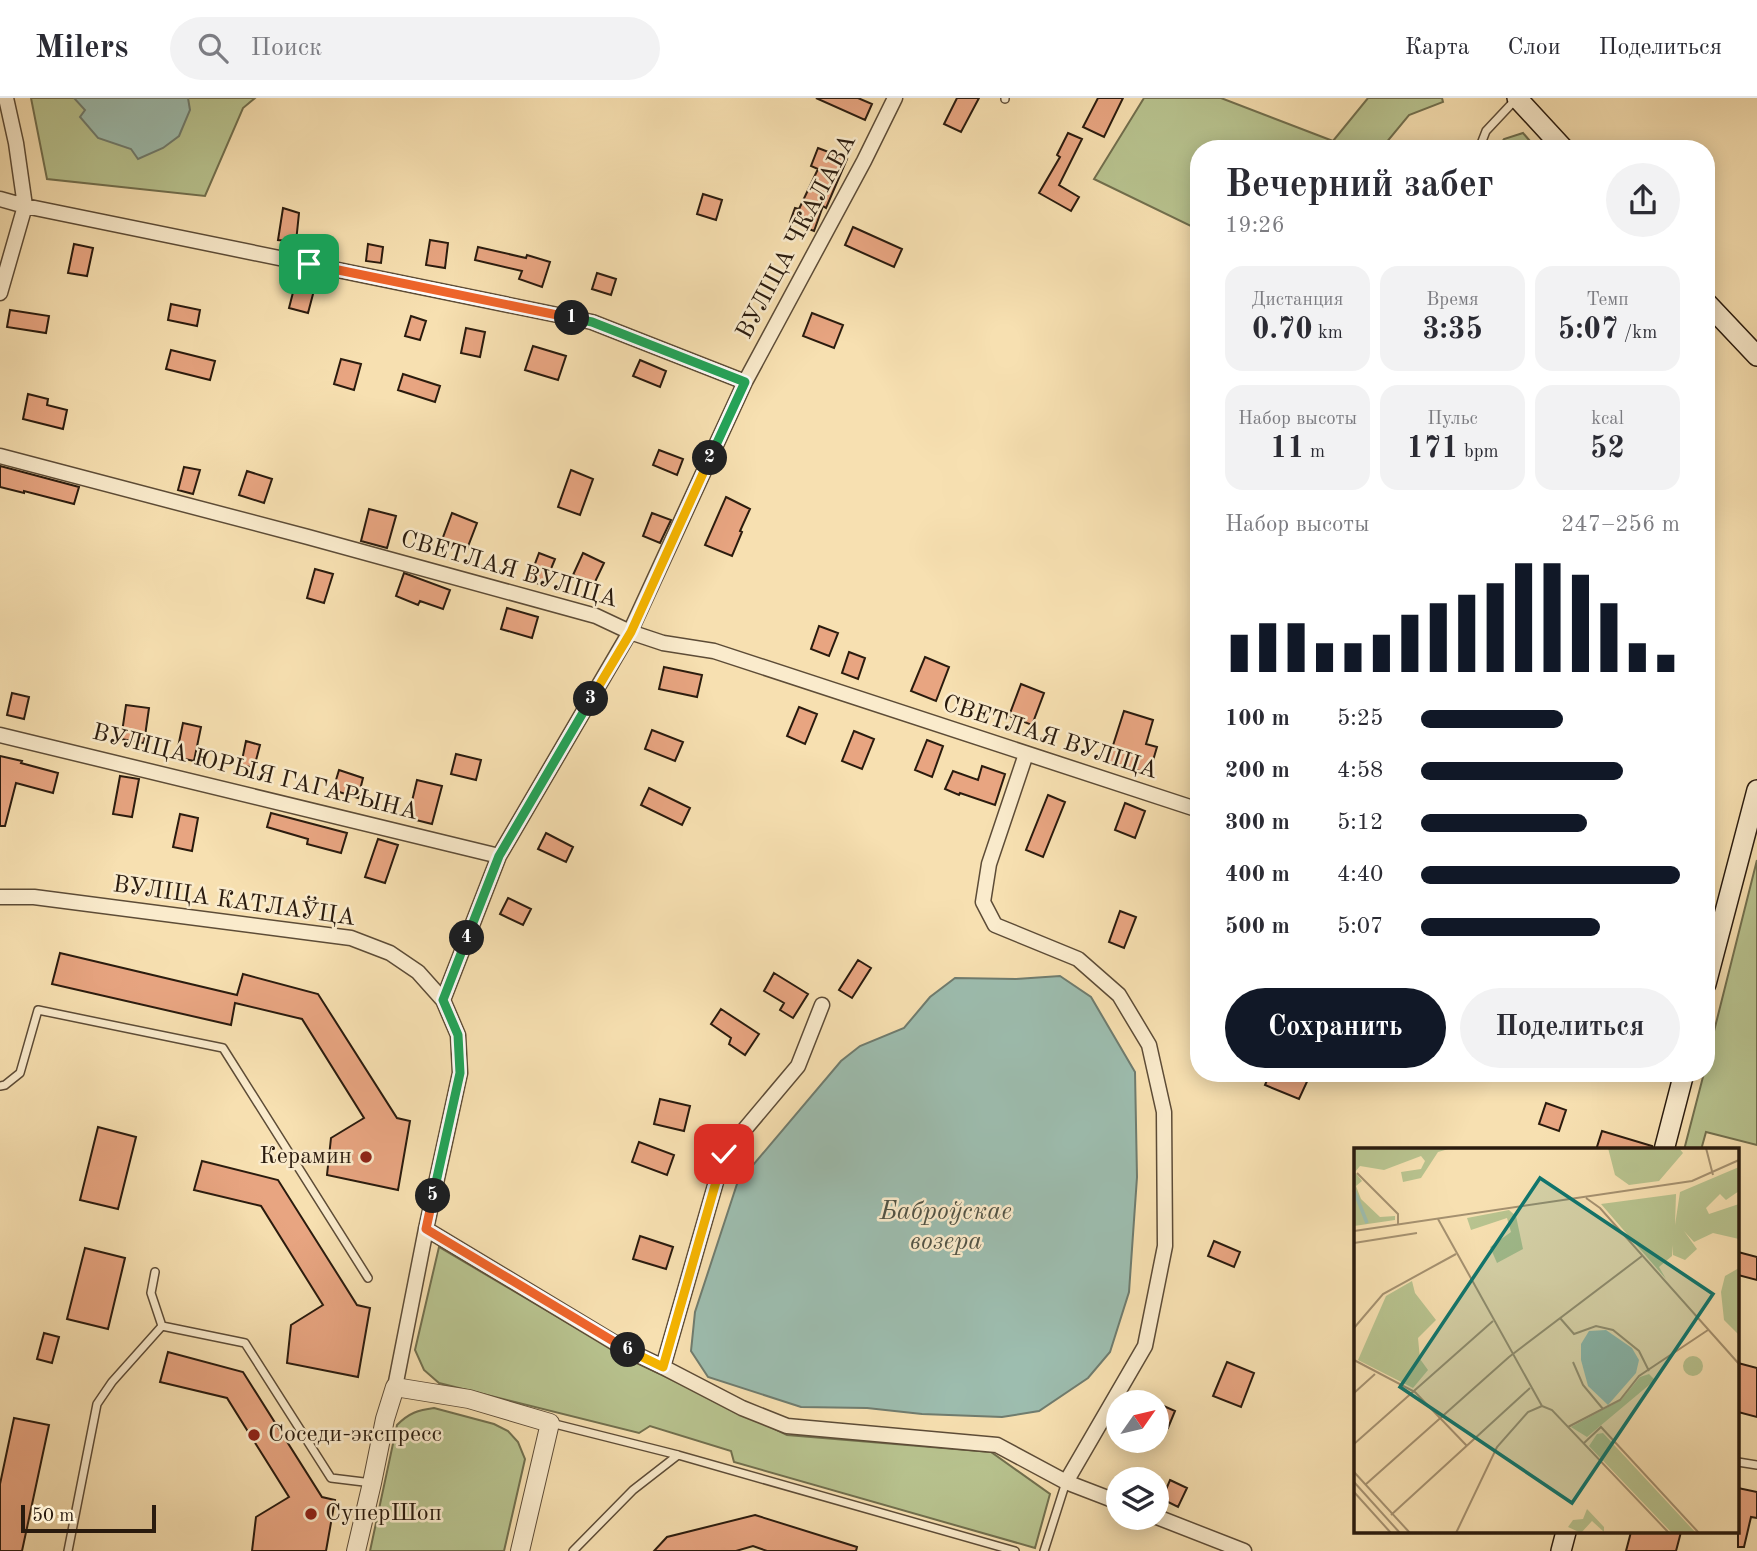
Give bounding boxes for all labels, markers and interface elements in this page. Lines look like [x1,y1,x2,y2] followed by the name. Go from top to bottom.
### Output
[170,17,660,80] search box
[194,29,232,67] icon: search
[35,32,128,65] text: Milers
[250,35,322,61] text: Поиск
[1405,36,1470,60] text: Карта
[1508,36,1561,60] text: Слои
[1599,36,1722,60] text: Поделиться
[733,131,861,343] street label: ВУЛІЦА ЧКАЛАВА
[1606,163,1680,237] button: share
[1225,167,1494,205] text: Вечерний забег
[1225,214,1285,237] text: 19:26
[279,234,339,294] pin
[290,245,328,283] icon: arrive
[1252,291,1343,310] text: Дистанция
[1426,291,1479,310] text: Время
[1586,291,1629,310] text: Темп
[554,300,590,336] pin: 1
[566,308,577,327] text: 1
[1252,315,1313,345] text: 0.70
[1422,315,1483,345] text: 3:35
[1558,315,1618,345] text: 5:07
[1313,324,1343,343] text: km
[1618,324,1657,343] text: /km
[1238,410,1357,429] text: Набор высоты
[1427,410,1478,429] text: Пульс
[1591,410,1624,429] text: kcal
[1270,434,1305,464] text: 11
[1406,434,1459,464] text: 171
[1590,434,1625,464] text: 52
[692,440,728,476] pin: 2
[1305,443,1325,462] text: m
[1459,443,1499,462] text: bpm
[704,448,715,467] text: 2
[1225,513,1369,536] text: Набор высоты
[1561,513,1680,536] text: 247–256 m
[398,527,620,613] street label: СВЕТЛАЯ ВУЛІЦА
[574,682,608,716] pin: 3
[585,689,596,708] text: 3
[939,692,1161,784] street label: СВЕТЛАЯ ВУЛІЦА
[1225,707,1290,730] text: 100 m
[1337,707,1383,730] text: 5:25
[90,721,420,825] street label: ВУЛІЦА ЮРЫЯ ГАГАРЫНА
[1225,759,1290,782] text: 200 m
[1337,759,1383,782] text: 4:58
[1225,811,1290,834] text: 300 m
[1337,811,1383,834] text: 5:12
[1225,863,1290,886] text: 400 m
[1337,863,1383,886] text: 4:40
[111,868,358,931] street label: ВУЛІЦА КАТЛАЎЦА
[1225,915,1290,938] text: 500 m
[1337,915,1383,938] text: 5:07
[449,920,484,956] pin: 4
[461,928,472,947] text: 4
[1225,988,1446,1068] button: Сохранить
[1460,988,1680,1068] button: Поделиться
[694,1124,754,1184] pin
[705,1135,743,1173] icon: check
[259,1145,352,1169] place label: Керамин
[1354,1148,1740,1534] inset map
[358,1149,374,1165] marker: Керамин
[416,1178,450,1214] pin: 5
[427,1186,438,1205] text: 5
[879,1199,1012,1255] water label: Баброўскае возера
[610,1332,646,1368] pin: 6
[622,1340,633,1359] text: 6
[1106,1390,1169,1452] north arrow
[1106,1390,1169,1530] map controls
[268,1423,442,1447] place label: Соседи-экспресс
[246,1427,262,1443] marker: Соседи-экспресс
[1106,1467,1169,1530] button: layers
[21,1502,156,1534] scale bar
[325,1502,442,1526] place label: СуперШоп
[303,1506,319,1522] marker: СуперШоп
[32,1507,74,1526] text: 50 m

